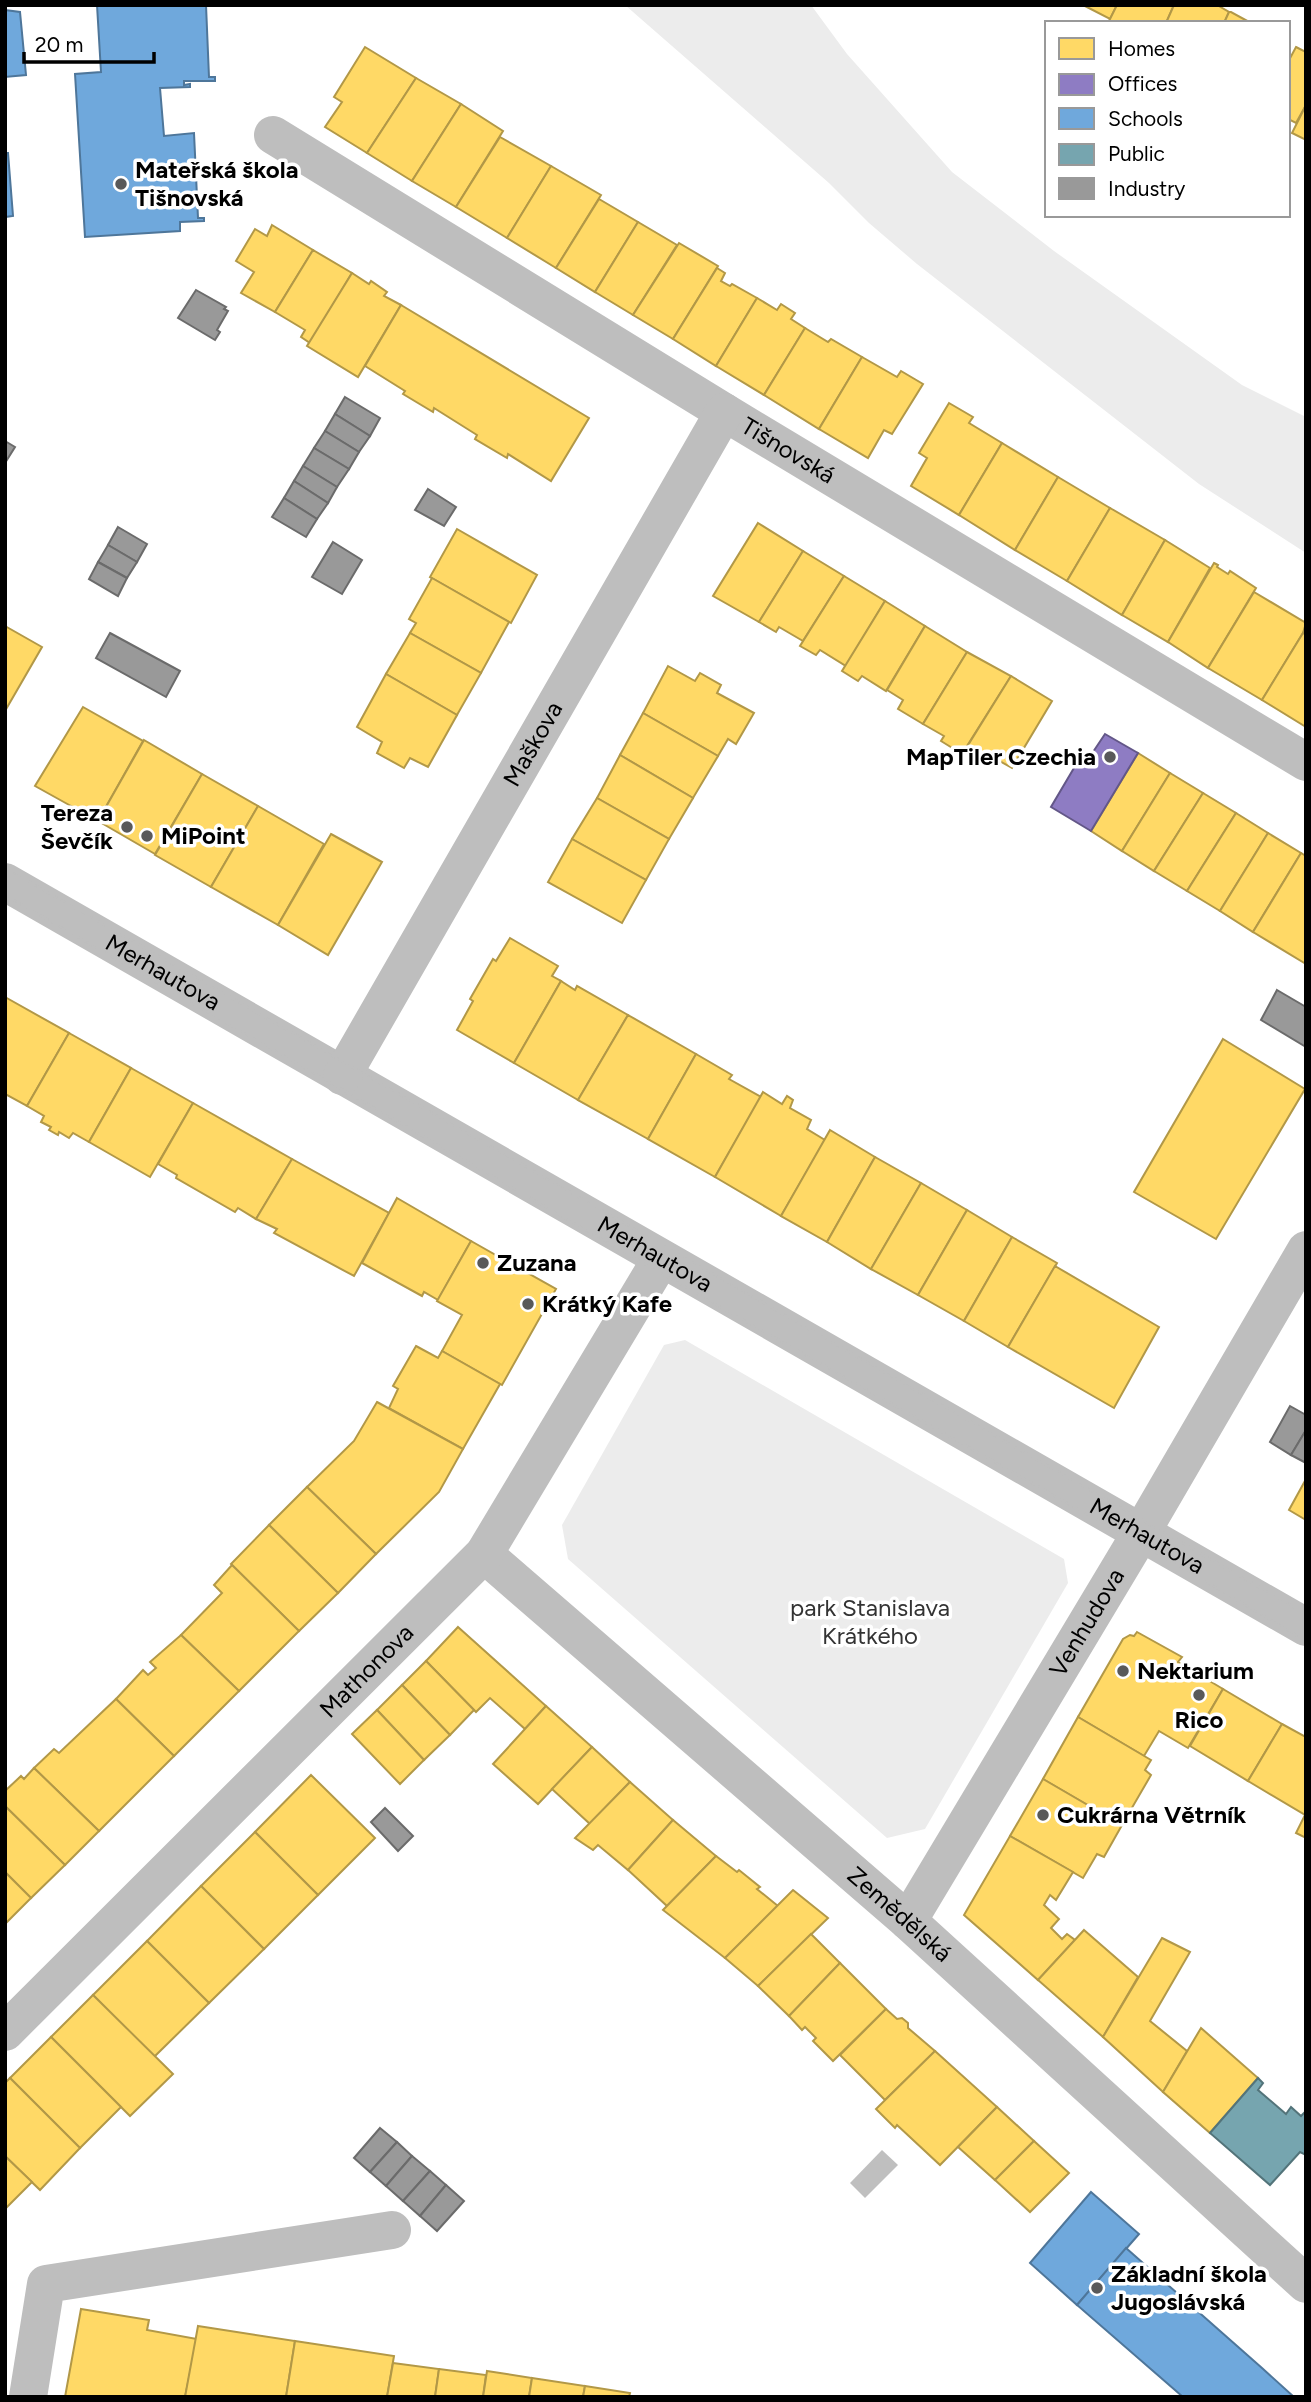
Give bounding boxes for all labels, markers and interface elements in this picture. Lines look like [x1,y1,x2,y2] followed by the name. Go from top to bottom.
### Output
[24,21,154,65] scale bar
[1045,21,1290,217] legend
[35,32,83,57] text: 20 m
[1108,36,1175,61] text: Homes
[1108,71,1177,96] text: Offices
[1108,106,1183,131] text: Schools
[1108,141,1165,166] text: Public
[135,155,299,212] place label: Mateřská škola Tišnovská
[113,176,129,192] marker: Mateřská škola Tišnovská
[1108,176,1185,201] text: Industry
[736,411,841,489] street label: Tišnovská
[497,696,568,791] street label: Maškova
[906,742,1096,771] place label: MapTiler Czechia
[1102,749,1118,765] marker: MapTiler Czechia
[40,798,113,855] place label: Tereza Ševčík
[119,819,135,835] marker: Tereza Ševčík
[161,821,246,850] place label: MiPoint
[139,828,155,844] marker: MiPoint
[101,928,226,1016] street label: Merhautova
[593,1209,718,1298] street label: Merhautova
[497,1248,576,1277] place label: Zuzana
[475,1255,491,1271] marker: Zuzana
[542,1289,672,1318] place label: Krátký Kafe
[520,1296,536,1312] marker: Krátký Kafe
[1085,1491,1210,1580] street label: Merhautova
[1043,1563,1130,1682] street label: Venhudova
[790,1593,950,1650] park label: park Stanislava Krátkého
[313,1618,419,1723] street label: Mathonova
[1137,1656,1254,1685] place label: Nektarium
[1115,1663,1131,1679] marker: Nektarium
[1191,1687,1207,1703] marker: Rico
[1175,1705,1223,1734] place label: Rico
[1057,1800,1246,1829] place label: Cukrárna Větrník
[1035,1807,1051,1823] marker: Cukrárna Větrník
[842,1860,958,1968] street label: Zemědělská
[1111,2259,1267,2316] place label: Základní škola Jugoslávská
[1089,2280,1105,2296] marker: Základní škola Jugoslávská

